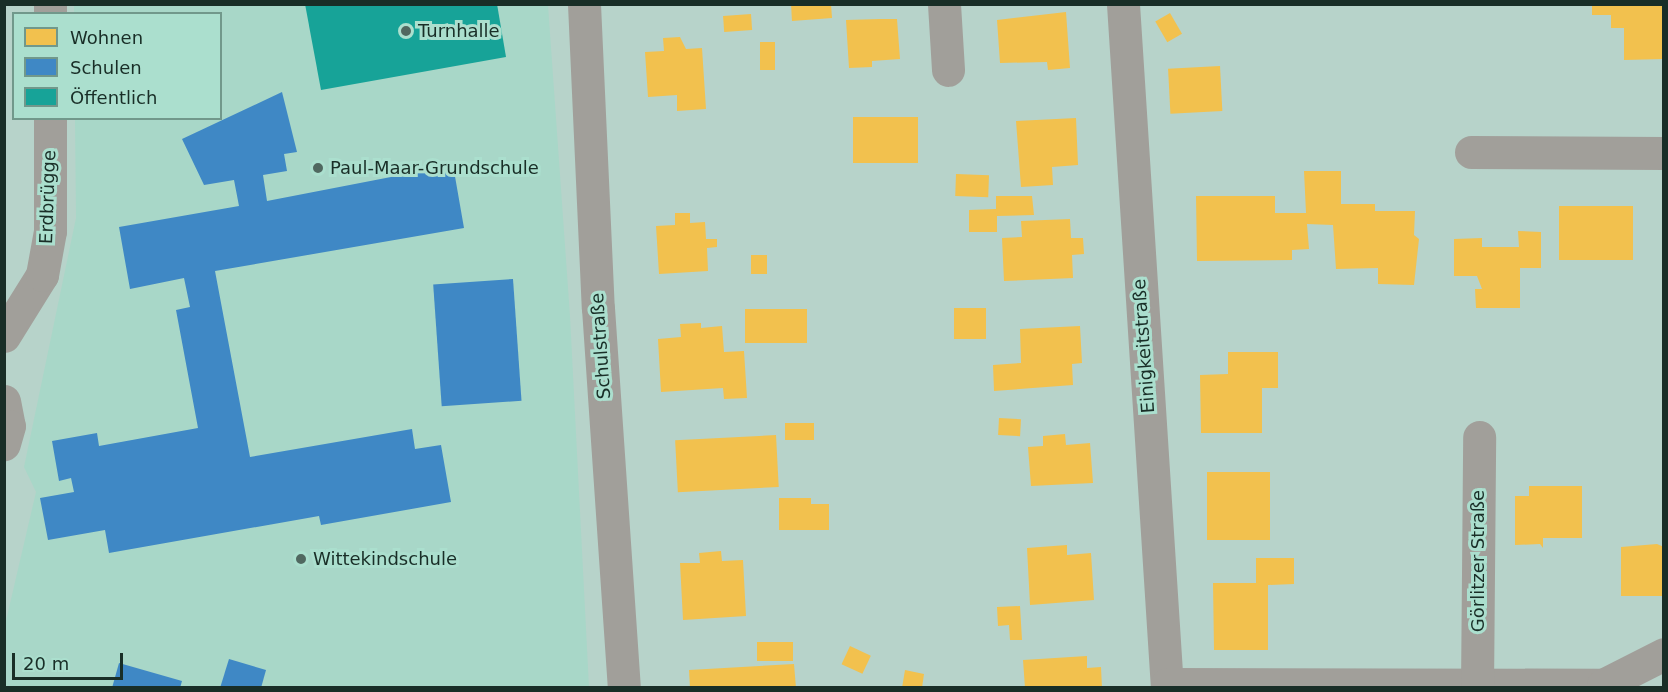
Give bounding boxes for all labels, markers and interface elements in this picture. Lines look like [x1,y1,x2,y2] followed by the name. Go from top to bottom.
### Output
[12,12,222,120] legend
[418,20,500,42] place label: Turnhalle
[399,24,413,38] marker: Turnhalle
[70,27,143,48] text: Wohnen
[70,57,142,78] text: Schulen
[70,87,157,108] text: Öffentlich
[36,150,60,244] street label: Erdbrügge
[330,157,539,179] place label: Paul-Maar-Grundschule
[311,161,325,175] marker: Paul-Maar-Grundschule
[1129,278,1159,414] street label: Einigkeitstraße
[587,292,615,400] street label: Schulstraße
[1467,490,1489,632] street label: Görlitzer Straße
[313,548,457,570] place label: Wittekindschule
[294,552,308,566] marker: Wittekindschule
[15,641,126,679] scale bar
[23,653,69,674] text: 20 m

